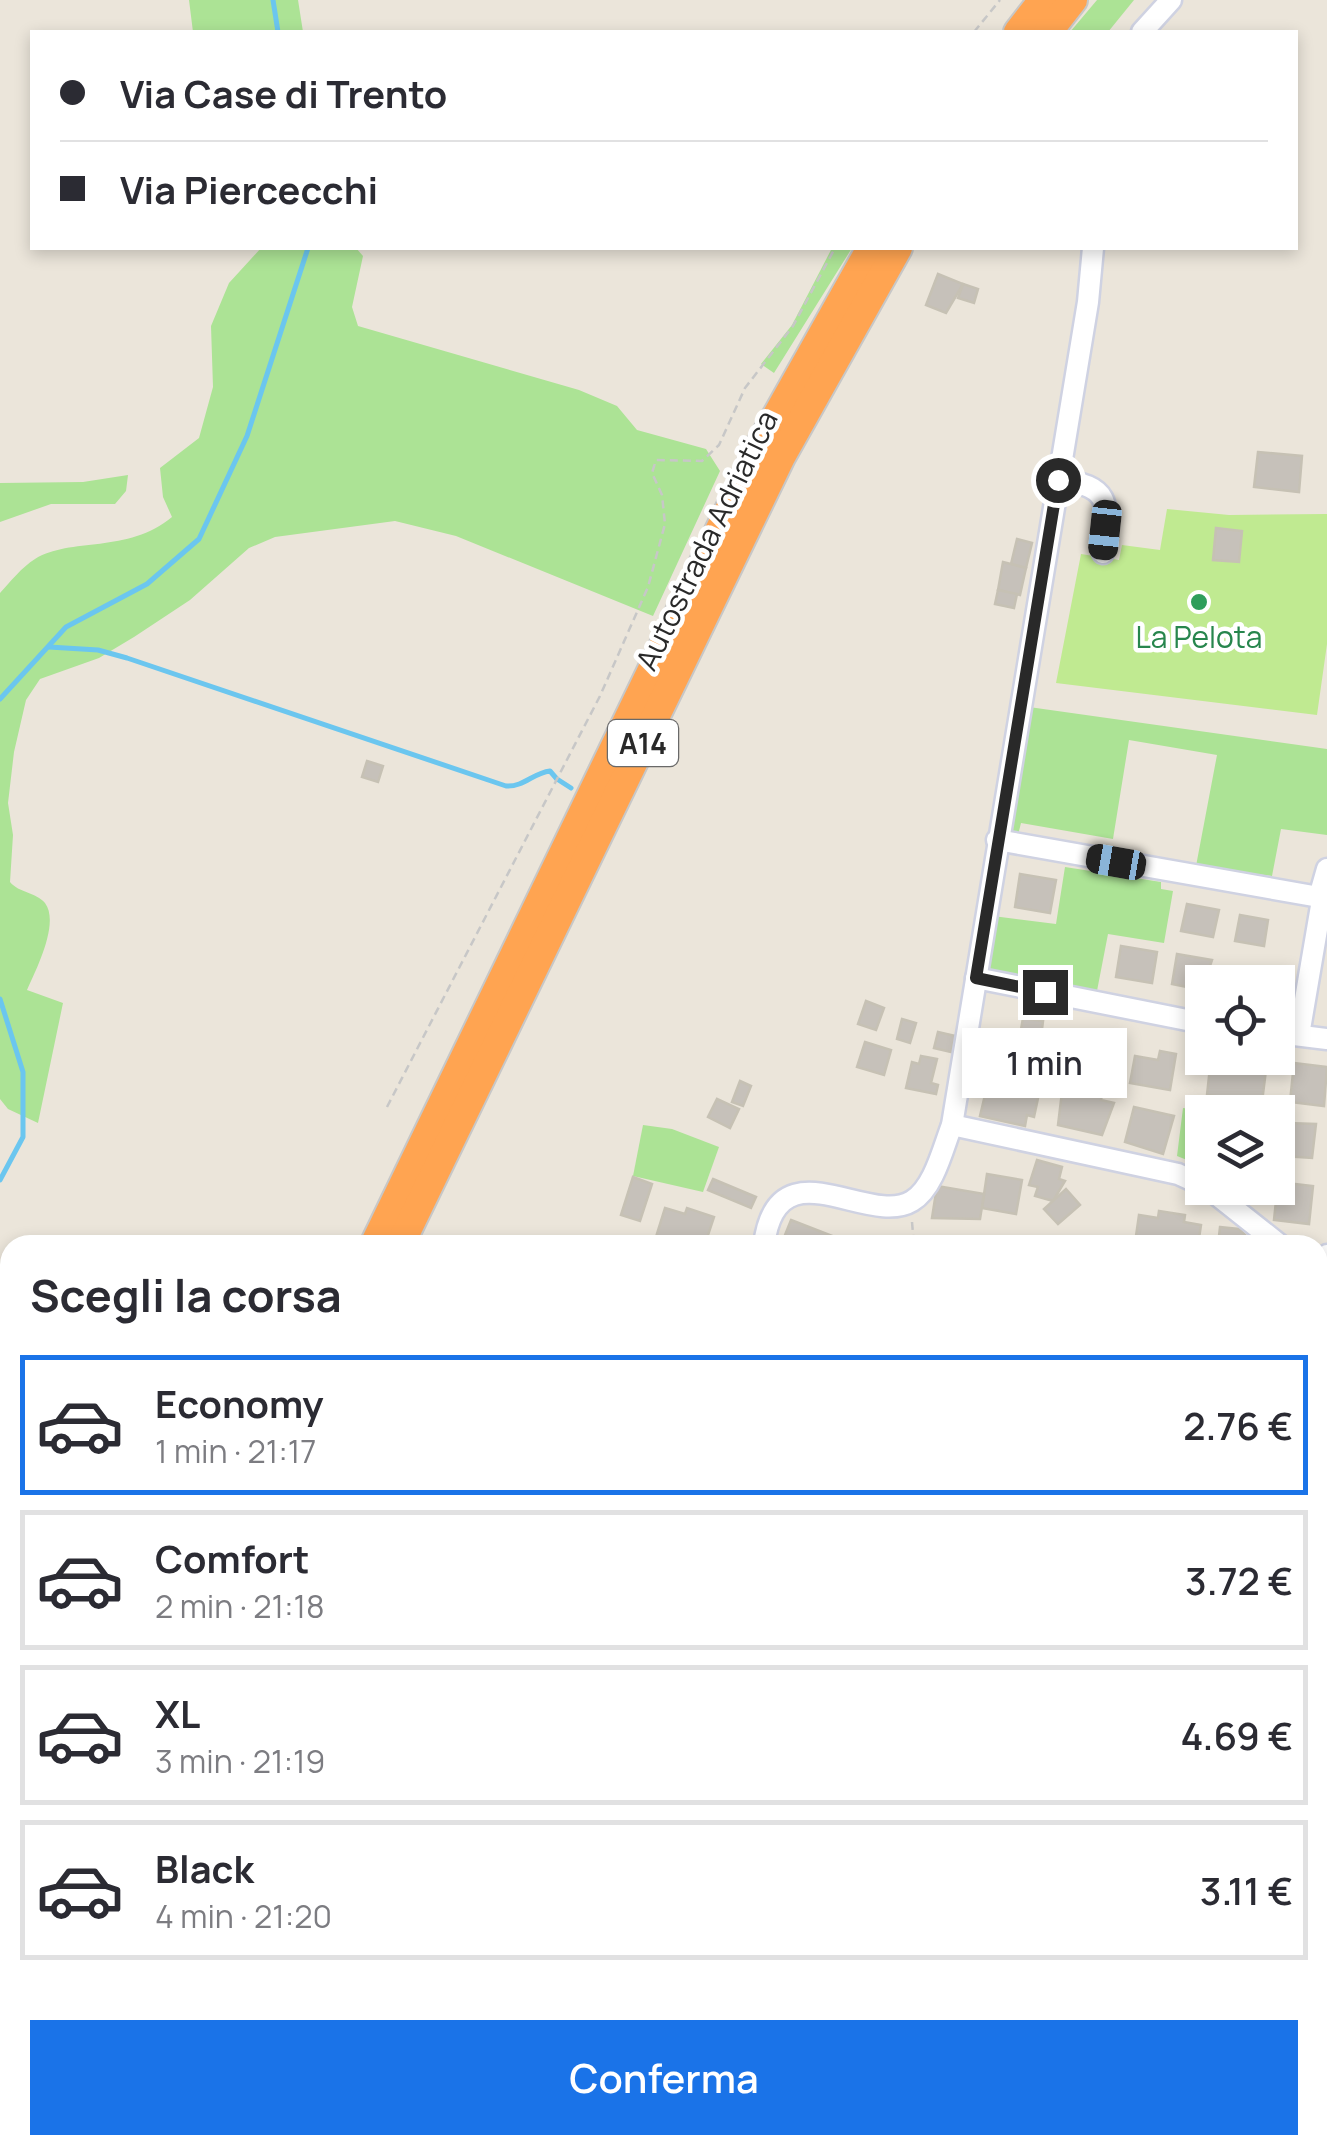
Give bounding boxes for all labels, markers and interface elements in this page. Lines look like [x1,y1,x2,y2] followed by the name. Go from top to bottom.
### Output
[120,67,447,119] text: Via Case di Trento
[120,163,378,215] text: Via Piercecchi
[625,403,787,677] street label: Autostrada Adriatica
[1036,458,1081,503] route start
[1087,499,1123,561] car
[1188,591,1210,613] marker: La Pelota
[1136,616,1262,657] place label: La Pelota
[608,720,678,766] road number: A14
[1084,842,1148,882] car
[1185,965,1295,1205] map controls
[1185,965,1295,1075] button: locate
[1023,970,1068,1015] route end
[962,1027,1128,1097] callout: 1 min
[1006,1041,1083,1085] text: 1 min
[1185,1095,1295,1205] button: layers
[30,1264,342,1326] text: Scegli la corsa
[155,1377,324,1429] text: Economy
[35,1380,125,1470] icon: car
[1183,1399,1293,1451] text: 2.76 €
[155,1429,316,1473] text: 1 min · 21:17
[155,1532,309,1584] text: Comfort
[35,1535,125,1625] icon: car
[1185,1554,1293,1606] text: 3.72 €
[155,1584,325,1628] text: 2 min · 21:18
[155,1687,200,1739] text: XL
[35,1690,125,1780] icon: car
[1180,1709,1293,1761] text: 4.69 €
[155,1739,325,1783] text: 3 min · 21:19
[155,1842,254,1894] text: Black
[35,1845,125,1935] icon: car
[1200,1864,1293,1916] text: 3.11 €
[155,1894,332,1938] text: 4 min · 21:20
[30,2020,1298,2135] button: Conferma

